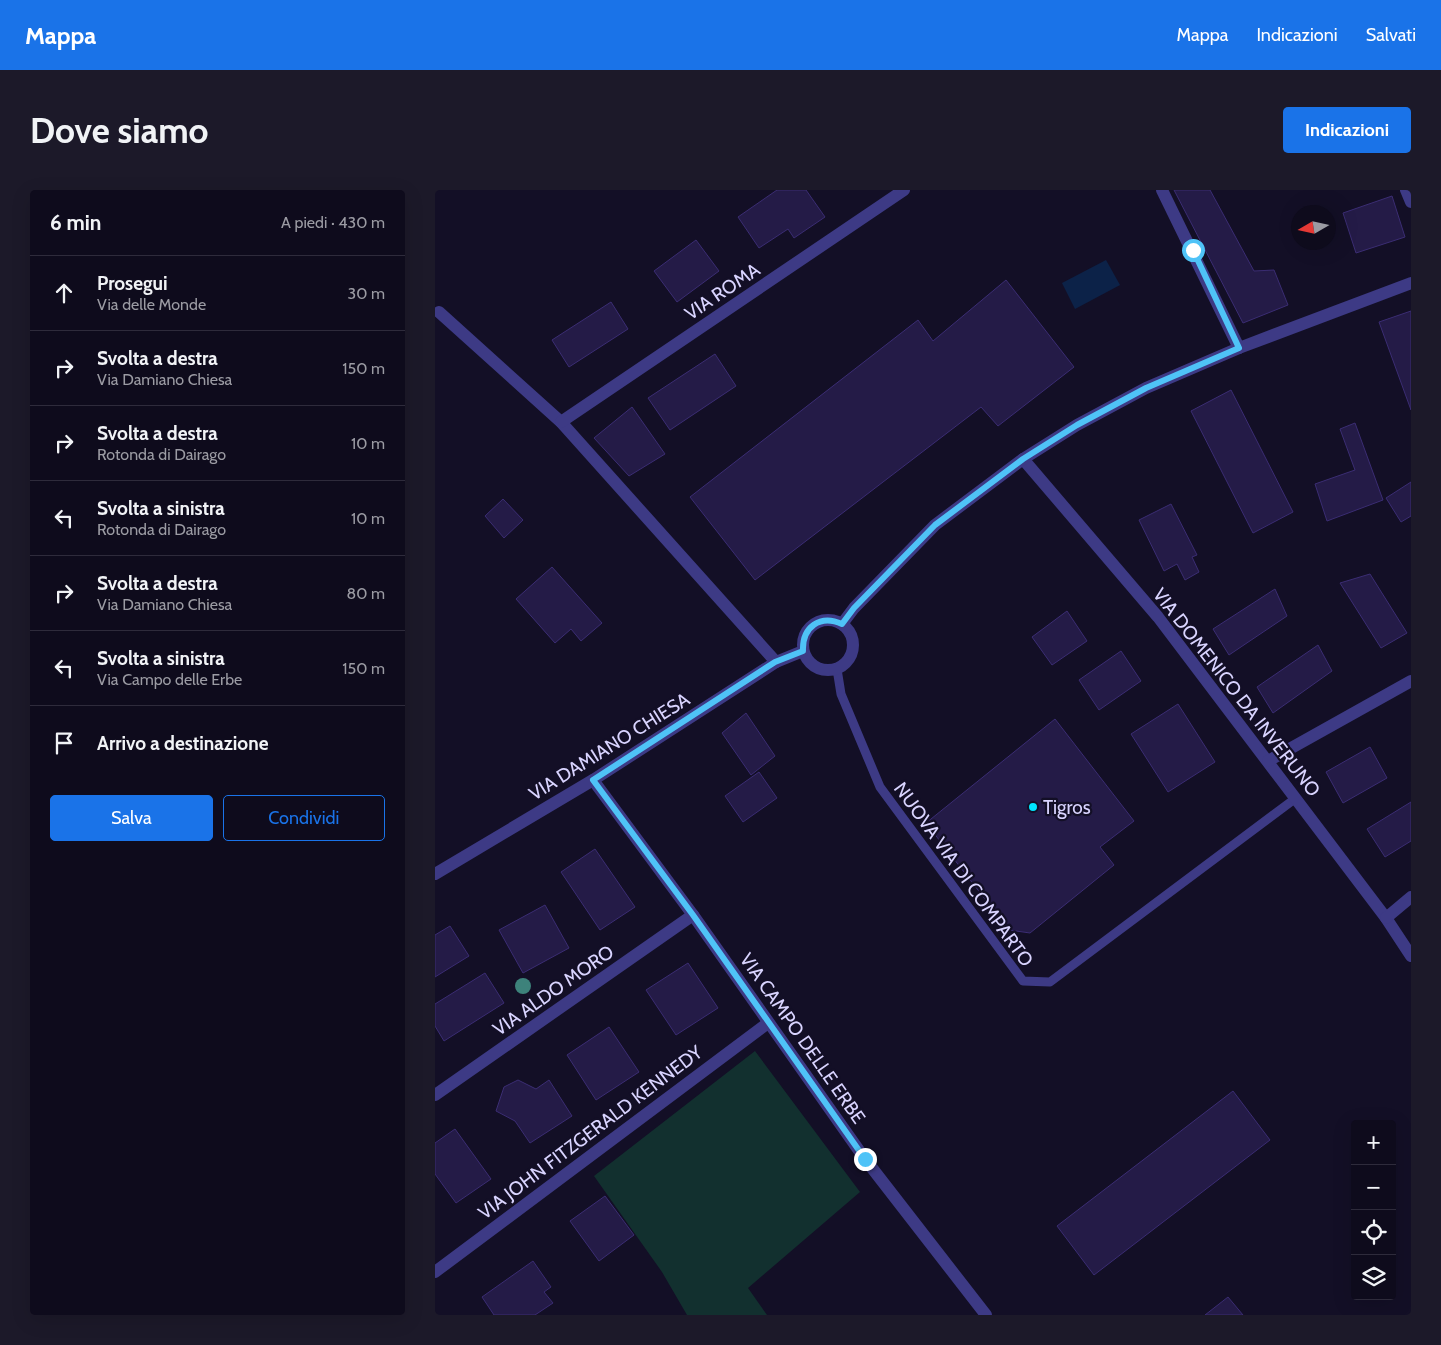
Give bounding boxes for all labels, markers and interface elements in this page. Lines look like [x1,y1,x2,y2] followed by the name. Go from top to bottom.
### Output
[25,21,96,50] text: Mappa
[1177,24,1228,46] text: Mappa
[1256,24,1338,46] text: Indicazioni
[1366,24,1416,46] text: Salvati
[1283,107,1411,153] button: Indicazioni
[30,109,209,152] text: Dove siamo
[1291,205,1336,250] north arrow
[50,210,101,235] text: 6 min
[281,213,385,232] text: A piedi · 430 m
[1182,239,1205,262] route start
[680,258,764,325] street label: VIA ROMA
[97,272,168,295] text: Prosegui
[50,279,78,307] icon: ahead
[348,284,385,303] text: 30 m
[97,295,206,314] text: Via delle Monde
[97,347,218,370] text: Svolta a destra
[50,354,78,382] icon: right
[342,359,385,378] text: 150 m
[97,370,232,389] text: Via Damiano Chiesa
[97,422,218,445] text: Svolta a destra
[50,429,78,457] icon: right
[351,434,385,453] text: 10 m
[97,445,226,464] text: Rotonda di Dairago
[97,497,225,520] text: Svolta a sinistra
[50,504,78,532] icon: left
[351,509,385,528] text: 10 m
[97,520,226,539] text: Rotonda di Dairago
[97,572,218,595] text: Svolta a destra
[50,579,78,607] icon: right
[1148,583,1325,801] street label: VIA DOMENICO DA INVERUNO
[347,584,385,603] text: 80 m
[97,595,232,614] text: Via Damiano Chiesa
[97,647,225,670] text: Svolta a sinistra
[50,654,78,682] icon: left
[342,659,385,678] text: 150 m
[97,670,242,689] text: Via Campo delle Erbe
[525,687,694,805] street label: VIA DAMIANO CHIESA
[50,729,78,757] icon: arrive
[97,732,268,755] text: Arrivo a destinazione
[889,778,1038,971] street label: NUOVA VIA DI COMPARTO
[50,795,213,841] button: Salva
[223,795,385,841] button: Condividi
[1043,796,1091,819] place label: Tigros
[1027,801,1039,813] marker: Tigros
[488,940,618,1041] street label: VIA ALDO MORO
[735,949,870,1128] street label: VIA CAMPO DELLE ERBE
[474,1040,707,1224] street label: VIA JOHN FITZGERALD KENNEDY
[1351,1120,1396,1300] map controls
[1351,1120,1396,1165] button: +
[854,1148,877,1171] route end
[1351,1165,1396,1210] button: −
[1351,1210,1396,1255] button: locate
[1351,1255,1396,1300] button: layers

